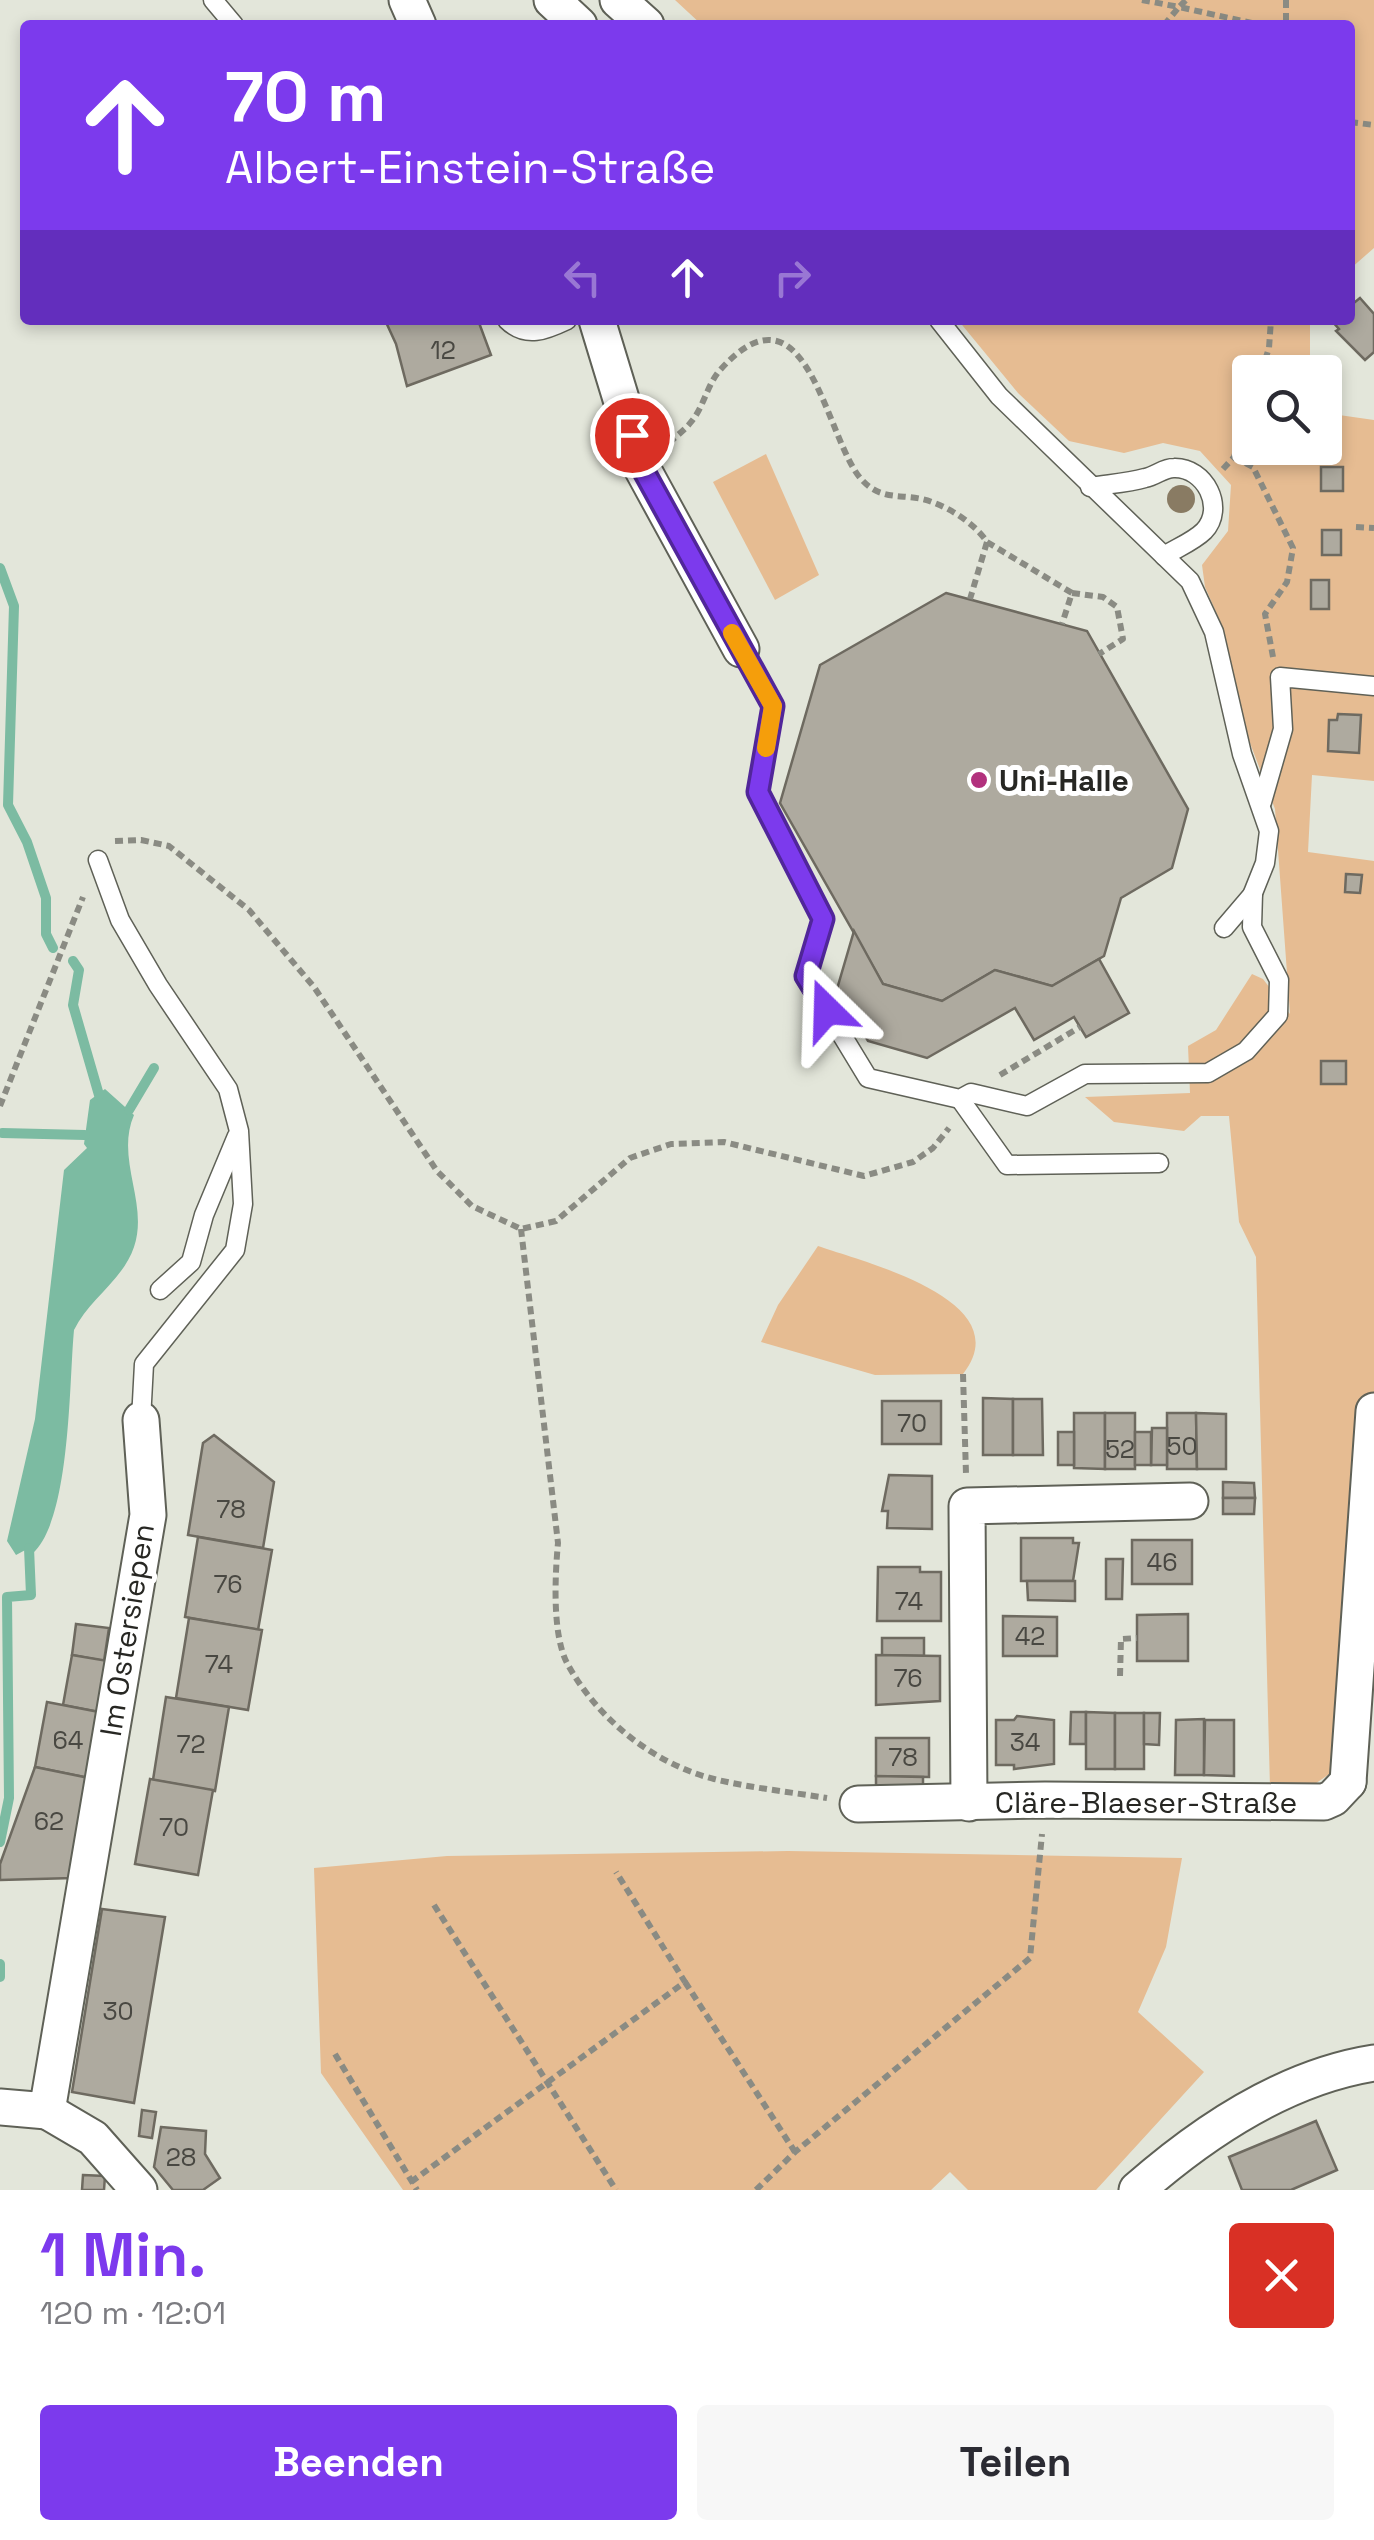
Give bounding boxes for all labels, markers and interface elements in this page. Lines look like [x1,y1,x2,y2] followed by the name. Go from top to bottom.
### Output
[225,52,386,141] text: 70 m
[60,60,190,190] icon: ahead
[225,139,715,196] text: Albert-Einstein-Straße
[555,250,610,305] icon: left
[660,250,715,305] icon: ahead
[765,250,820,305] icon: right
[430,334,456,366] house number: 12
[1232,355,1342,465] map controls
[1232,355,1342,465] button: search
[590,393,675,478] pin
[605,408,660,463] icon: arrive
[999,761,1129,800] place label: Uni-Halle
[968,769,990,791] marker: Uni-Halle
[775,958,879,1062] position arrow
[897,1407,927,1439] house number: 70
[1166,1430,1198,1462] house number: 50
[1105,1433,1135,1465] house number: 52
[216,1493,246,1525] house number: 78
[91,1521,163,1739] street label: Im Ostersiepen
[1147,1546,1177,1578] house number: 46
[213,1568,243,1600] house number: 76
[895,1585,923,1617] house number: 74
[1015,1620,1045,1652] house number: 42
[205,1648,233,1680] house number: 74
[893,1662,923,1694] house number: 76
[53,1724,83,1756] house number: 64
[1010,1726,1040,1758] house number: 34
[177,1728,205,1760] house number: 72
[888,1741,918,1773] house number: 78
[995,1783,1297,1822] street label: Cläre-Blaeser-Straße
[34,1805,64,1837] house number: 62
[159,1811,189,1843] house number: 70
[102,1995,134,2027] house number: 30
[166,2141,196,2173] house number: 28
[40,2217,206,2294] text: 1 Min.
[1229,2223,1334,2328] button: close
[40,2293,226,2333] text: 120 m · 12:01
[40,2405,677,2520] button: Beenden
[697,2405,1334,2520] button: Teilen

